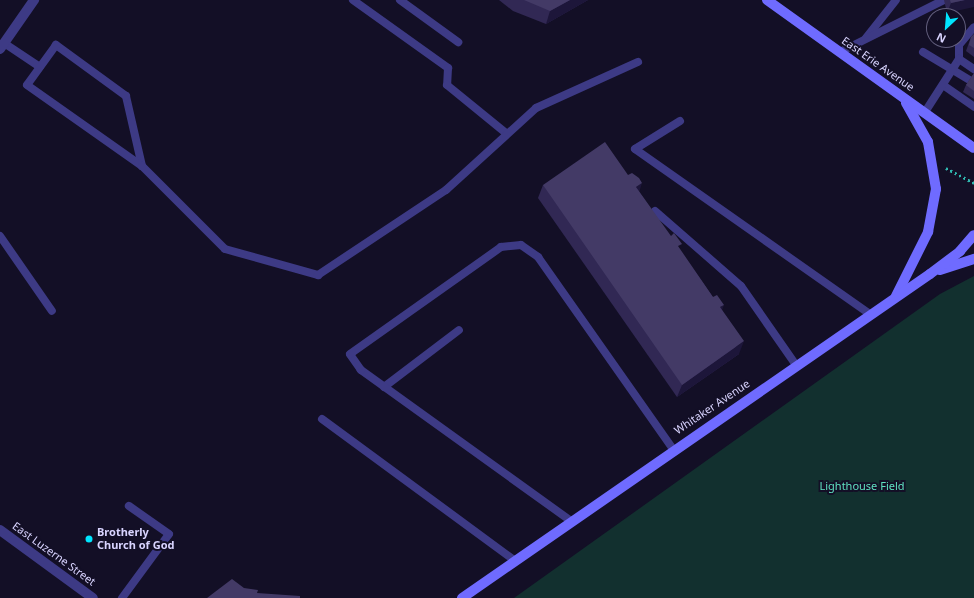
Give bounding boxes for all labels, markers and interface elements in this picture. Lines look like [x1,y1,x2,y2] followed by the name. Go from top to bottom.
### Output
[926,8,966,48] north arrow
[934,30,948,47] text: N
[839,34,917,94] street label: East Erie Avenue
[672,377,752,437] street label: Whitaker Avenue
[819,479,905,493] park label: Lighthouse Field
[10,519,98,589] street label: East Luzerne Street
[97,526,175,552] place label: Brotherly Church of God
[84,534,94,544] marker: Brotherly Church of God

